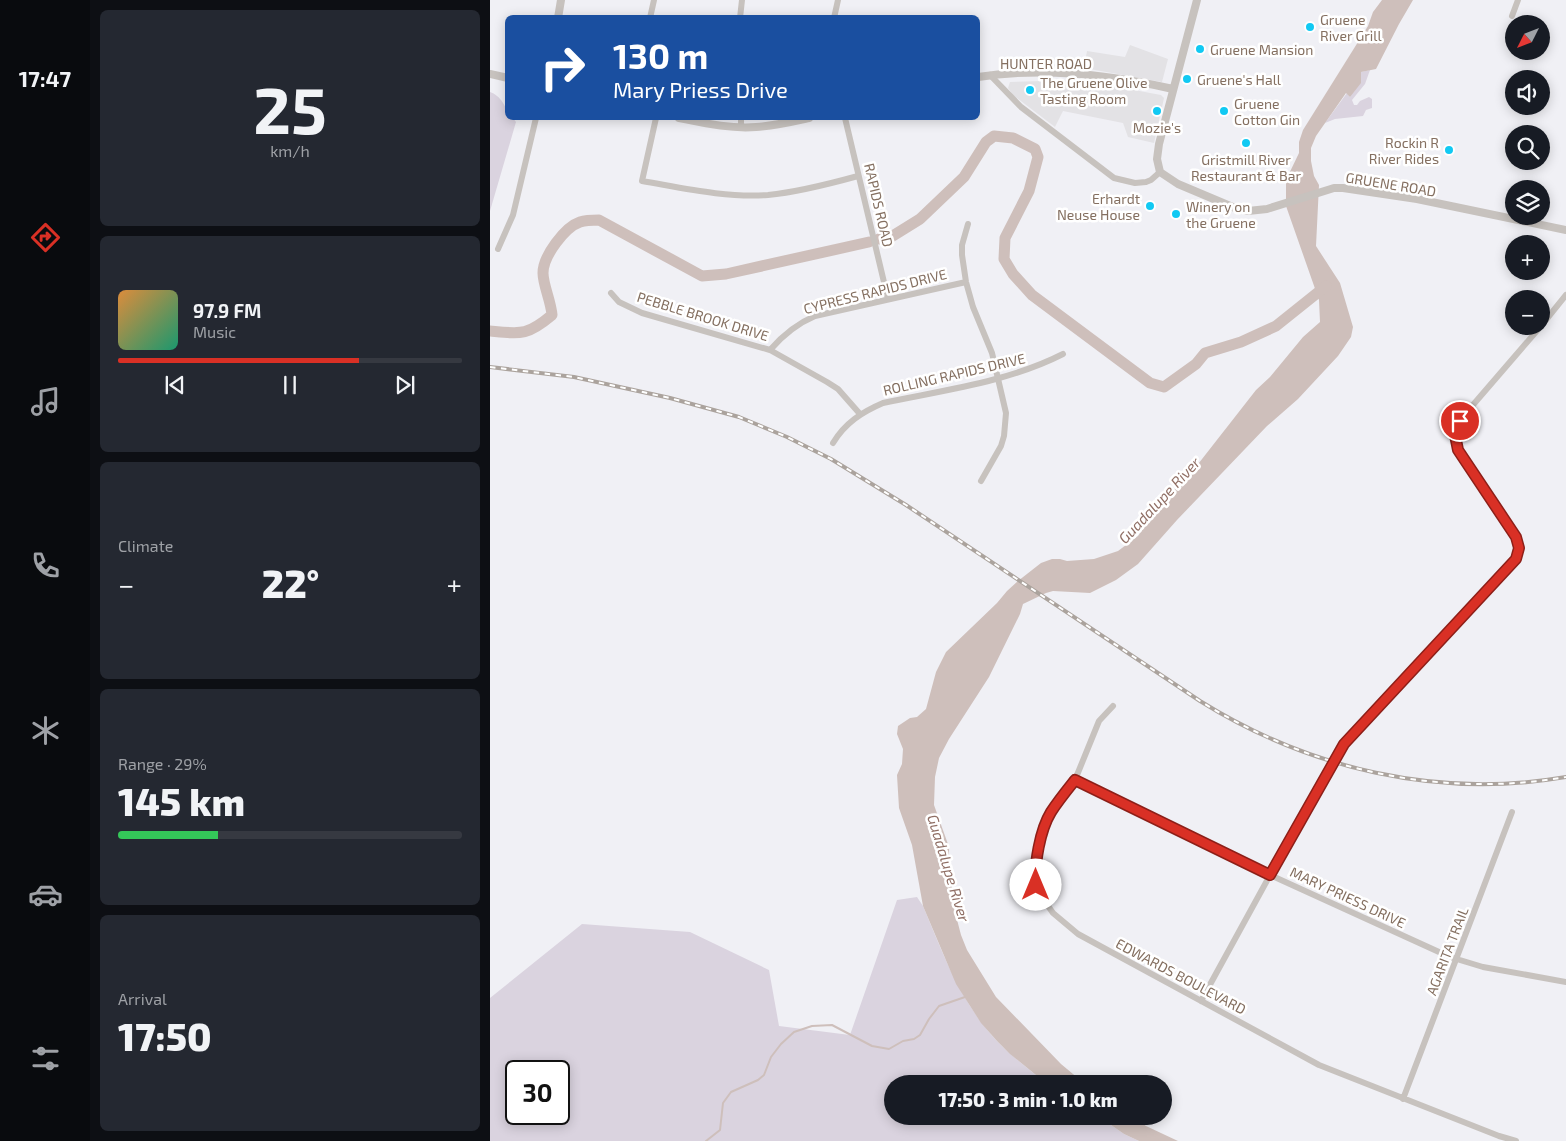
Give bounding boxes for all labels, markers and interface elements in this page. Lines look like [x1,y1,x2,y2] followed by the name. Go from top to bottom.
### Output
[1320,11,1382,44] place label: Gruene River Grill
[1505,15,1550,60] north arrow
[1505,15,1550,335] map controls
[1304,21,1316,33] marker: Gruene River Grill
[613,34,708,76] text: 130 m
[530,35,595,100] icon: right
[1210,41,1313,58] place label: Gruene Mansion
[1194,43,1206,55] marker: Gruene Mansion
[1000,55,1092,72] street label: HUNTER ROAD
[19,65,71,91] text: 17:47
[253,69,327,147] text: 25
[1505,70,1550,115] button: sound
[1197,71,1282,88] place label: Gruene's Hall
[1181,73,1193,85] marker: Gruene's Hall
[1040,74,1147,107] place label: The Gruene Olive Tasting Room
[613,76,788,102] text: Mary Priess Drive
[1024,84,1036,96] marker: The Gruene Olive Tasting Room
[1234,95,1300,128] place label: Gruene Cotton Gin
[1151,105,1163,117] marker: Mozie's
[1218,105,1230,117] marker: Gruene Cotton Gin
[1133,119,1181,136] place label: Mozie's
[1505,125,1550,170] button: search
[1369,134,1439,167] place label: Rockin R River Rides
[1240,137,1252,149] marker: Gristmill River Restaurant & Bar
[270,141,310,160] text: km/h
[1443,144,1455,156] marker: Rockin R River Rides
[1191,151,1301,184] place label: Gristmill River Restaurant & Bar
[861,161,897,249] street label: RAPIDS ROAD
[1345,168,1437,200] street label: GRUENE ROAD
[1505,180,1550,225] button: layers
[1057,190,1140,223] place label: Erhardt Neuse House
[1186,198,1256,231] place label: Winery on the Gruene
[1144,200,1156,212] marker: Erhardt Neuse House
[1170,208,1182,220] marker: Winery on the Gruene
[28,220,63,255] icon: directions
[1505,235,1550,280] button: +
[802,265,949,317] street label: CYPRESS RAPIDS DRIVE
[635,288,771,344] street label: PEBBLE BROOK DRIVE
[1505,290,1550,335] button: −
[193,299,261,322] text: 97.9 FM
[193,322,236,341] text: Music
[881,349,1027,399] street label: ROLLING RAPIDS DRIVE
[161,371,189,399] icon: previous
[276,371,304,399] icon: pause
[391,371,419,399] icon: next
[28,384,63,419] icon: music
[1439,400,1481,442] pin
[1446,407,1474,435] icon: arrive
[1114,452,1204,547] water label: Guadalupe River
[118,536,173,555] text: Climate
[28,548,63,583] icon: phone
[262,560,319,606] text: 22°
[118,567,134,601] text: −
[447,567,462,601] text: +
[28,713,63,748] icon: climate
[118,754,207,773] text: Range · 29%
[118,778,245,824] text: 145 km
[924,812,974,925] water label: Guadalupe River
[1009,858,1061,910] position arrow
[1288,863,1409,931] street label: MARY PRIESS DRIVE
[28,877,63,912] icon: car
[1422,904,1472,998] street label: AGARITA TRAIL
[1113,934,1249,1018] street label: EDWARDS BOULEVARD
[118,989,167,1008] text: Arrival
[118,1013,212,1059] text: 17:50
[28,1041,63,1076] icon: filters
[505,1060,570,1125] speed limit sign: 30
[938,1088,1118,1111] text: 17:50 · 3 min · 1.0 km

